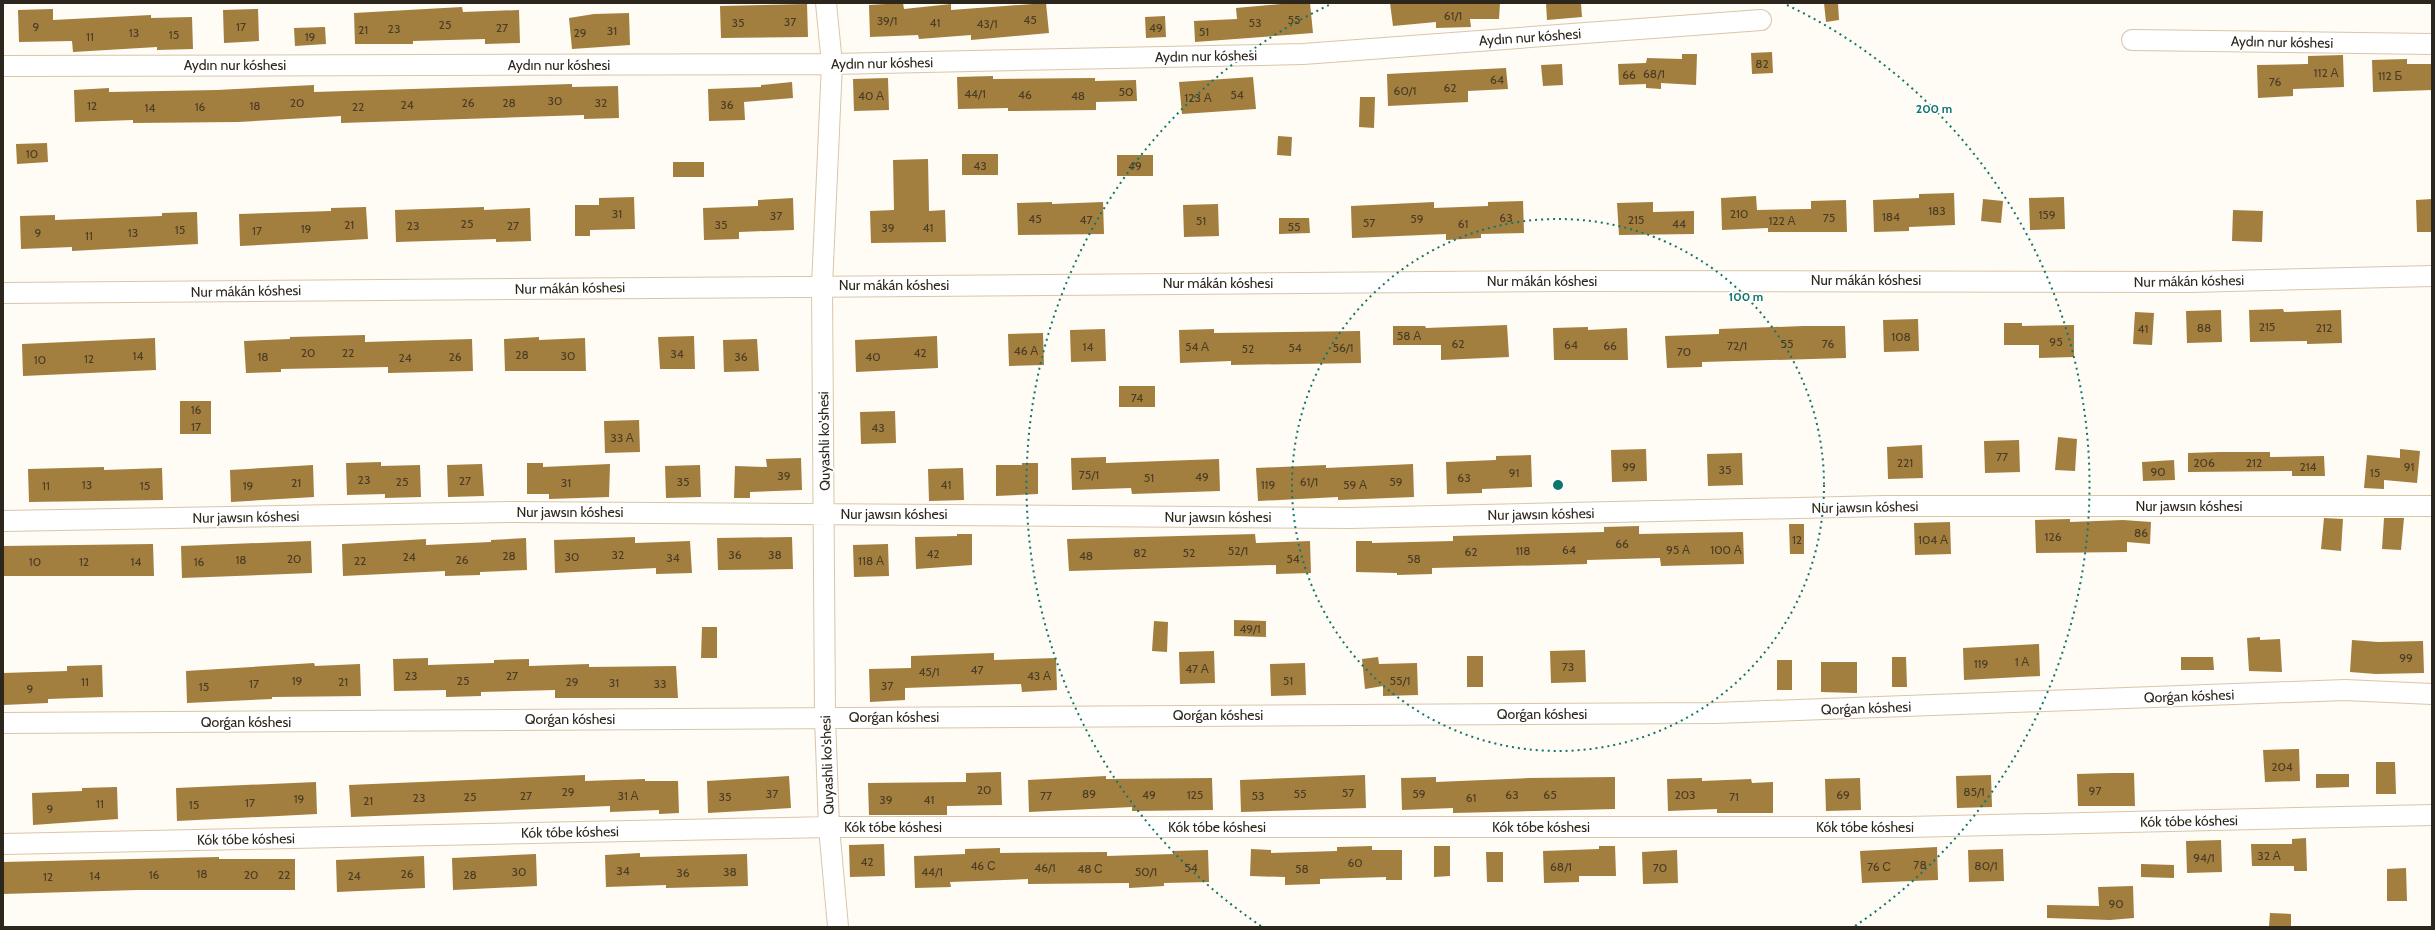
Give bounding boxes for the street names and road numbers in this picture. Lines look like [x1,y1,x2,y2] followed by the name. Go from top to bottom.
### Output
[1478,24,1582,50] street label: Aydın nur kóshesi
[2231,32,2333,52] street label: Aydın nur kóshesi
[1155,46,1257,66] street label: Aydın nur kóshesi
[831,53,933,73] street label: Aydın nur kóshesi
[184,56,286,74] street label: Aydın nur kóshesi
[508,56,610,74] street label: Aydın nur kóshesi
[1811,271,1921,289] street label: Nur mákán kóshesi
[2134,271,2244,291] street label: Nur mákán kóshesi
[1487,272,1597,290] street label: Nur mákán kóshesi
[1163,274,1273,292] street label: Nur mákán kóshesi
[839,276,949,294] street label: Nur mákán kóshesi
[515,278,625,298] street label: Nur mákán kóshesi
[191,281,301,301] street label: Nur mákán kóshesi
[814,391,834,491] street label: Quyashli ko'shesi
[1811,497,1919,517] street label: Nur jawsın kóshesi
[2136,497,2243,515] street label: Nur jawsın kóshesi
[517,503,624,521] street label: Nur jawsın kóshesi
[1487,504,1595,524] street label: Nur jawsın kóshesi
[841,505,948,523] street label: Nur jawsın kóshesi
[192,507,300,527] street label: Nur jawsın kóshesi
[1165,508,1272,526] street label: Nur jawsın kóshesi
[2144,685,2235,707] street label: Qorǵan kóshesi
[1821,697,1912,719] street label: Qorǵan kóshesi
[1497,705,1587,723] street label: Qorǵan kóshesi
[1173,706,1263,724] street label: Qorǵan kóshesi
[849,708,939,726] street label: Qorǵan kóshesi
[525,710,615,728] street label: Qorǵan kóshesi
[201,713,291,731] street label: Qorǵan kóshesi
[816,715,838,815] street label: Quyashli ko'shesi
[2140,811,2238,831] street label: Kók tóbe kóshesi
[844,818,942,836] street label: Kók tóbe kóshesi
[1168,818,1266,836] street label: Kók tóbe kóshesi
[1492,818,1590,836] street label: Kók tóbe kóshesi
[1816,818,1914,836] street label: Kók tóbe kóshesi
[521,822,619,842] street label: Kók tóbe kóshesi
[197,829,295,849] street label: Kók tóbe kóshesi

